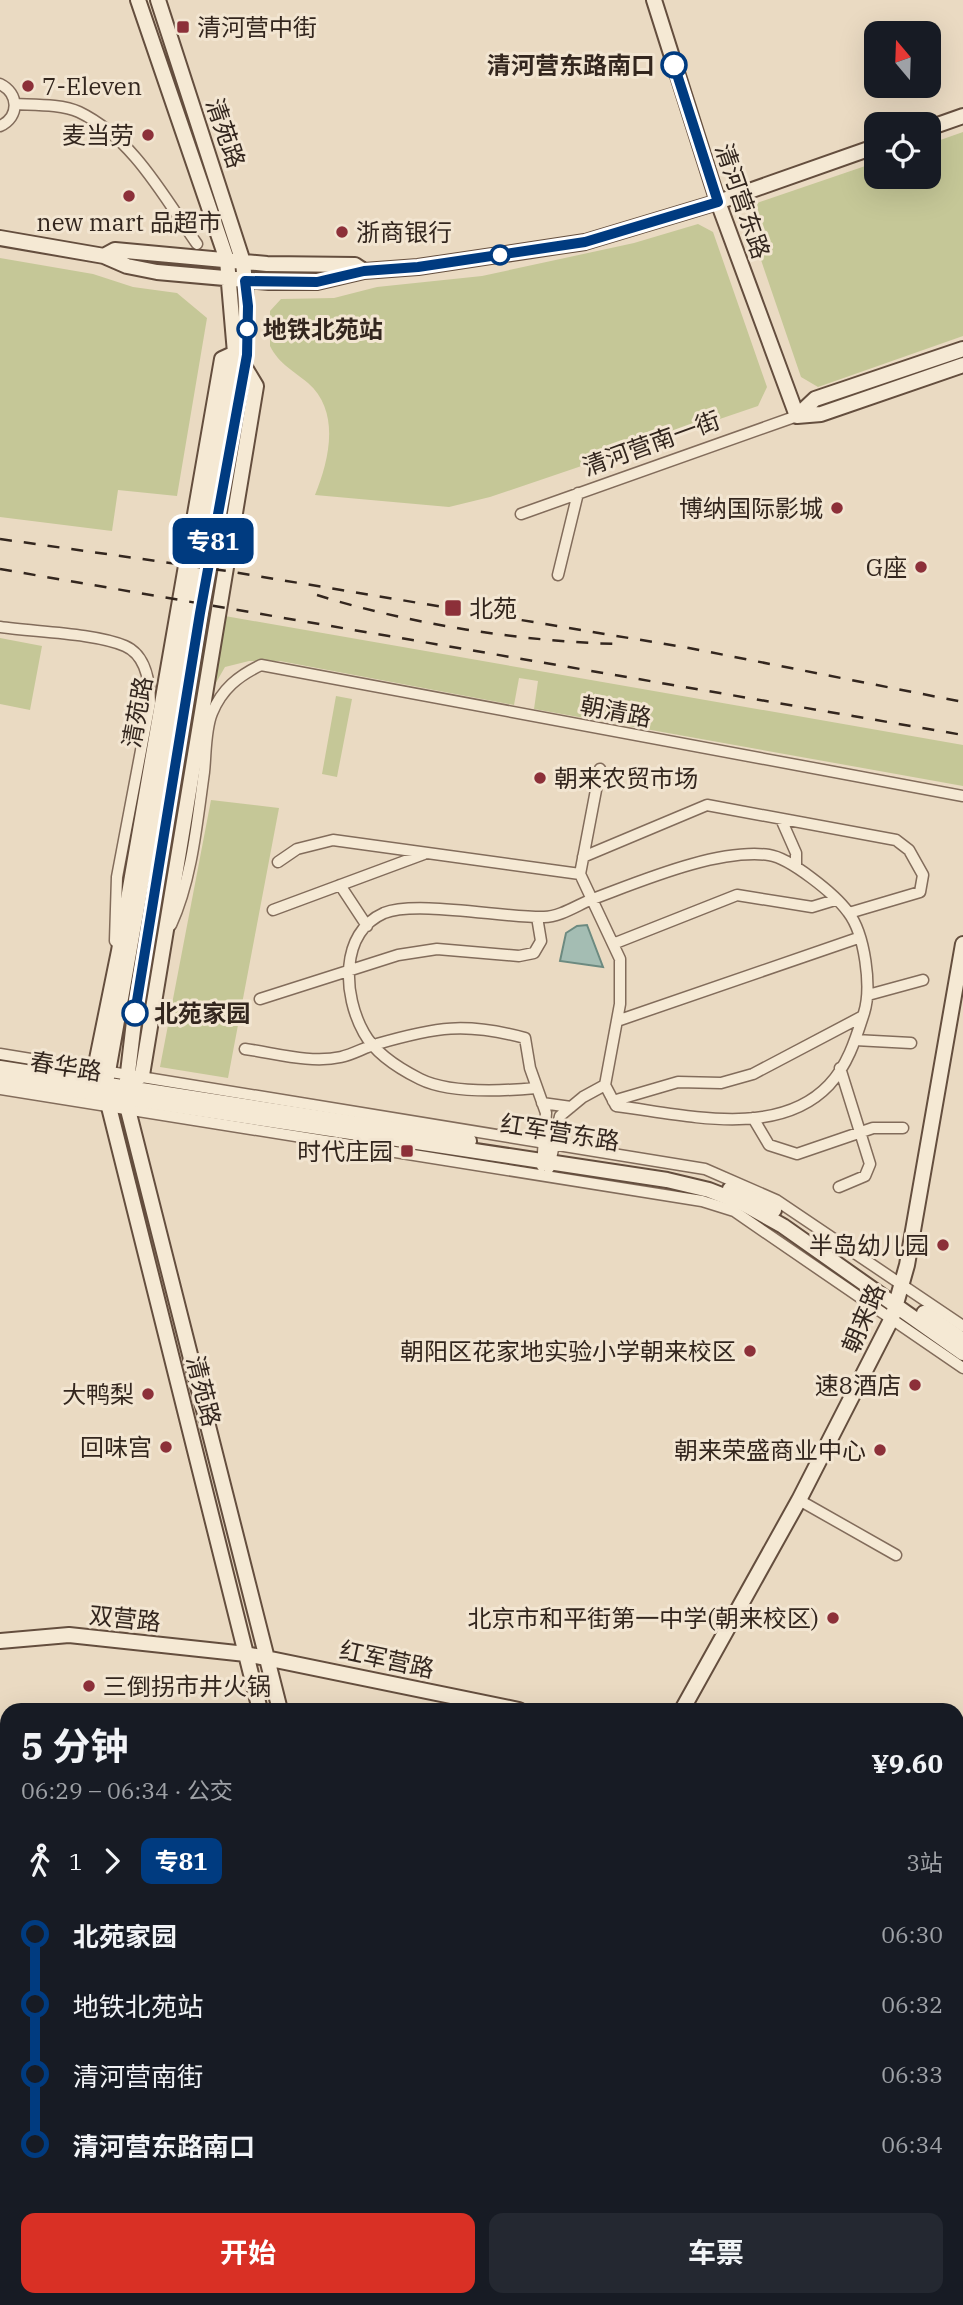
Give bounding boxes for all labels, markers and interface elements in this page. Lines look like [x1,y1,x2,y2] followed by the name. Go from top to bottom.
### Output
[197,11,317,43] place label: 清河营中街
[175,19,191,35] marker: 清河营中街
[864,21,942,98] north arrow
[864,21,941,189] map controls
[487,49,655,81] place label: 清河营东路南口
[661,52,687,78] marker: 清河营东路南口
[42,70,142,102] place label: 7-Eleven
[20,78,36,94] marker: 7-Eleven
[199,94,253,172] street label: 清苑路
[864,112,941,189] button: locate
[62,119,134,151] place label: 麦当劳
[140,127,156,143] marker: 麦当劳
[708,139,778,263] street label: 清河营东路
[121,188,137,204] marker: new mart 品超市
[36,206,222,238] place label: new mart 品超市
[356,216,452,248] place label: 浙商银行
[334,224,350,240] marker: 浙商银行
[490,245,510,265] unlabelled marker
[263,313,383,345] place label: 地铁北苑站
[237,319,257,339] marker: 地铁北苑站
[578,403,724,483] street label: 清河营南一街
[679,492,823,524] place label: 博纳国际影城
[829,500,845,516] marker: 博纳国际影城
[173,518,253,564] line badge: 专81
[187,525,239,557] text: 专81
[866,551,907,583] place label: G座
[913,559,929,575] marker: G座
[469,592,517,624] place label: 北苑
[443,598,463,618] marker: 北苑
[115,674,159,750] street label: 清苑路
[578,688,654,734] street label: 朝清路
[554,762,698,794] place label: 朝来农贸市场
[532,770,548,786] marker: 朝来农贸市场
[154,997,250,1029] place label: 北苑家园
[122,1000,148,1026] marker: 北苑家园
[28,1045,104,1087] street label: 春华路
[498,1107,622,1157] street label: 红军营东路
[297,1135,393,1167] place label: 时代庄园
[399,1143,415,1159] marker: 时代庄园
[809,1229,929,1261] place label: 半岛幼儿园
[935,1237,951,1253] marker: 半岛幼儿园
[834,1279,892,1357] street label: 朝来路
[400,1335,736,1367] place label: 朝阳区花家地实验小学朝来校区
[742,1343,758,1359] marker: 朝阳区花家地实验小学朝来校区
[180,1352,228,1430] street label: 清苑路
[815,1369,901,1401] place label: 速8酒店
[907,1377,923,1393] marker: 速8酒店
[62,1378,134,1410] place label: 大鸭梨
[140,1386,156,1402] marker: 大鸭梨
[80,1431,152,1463] place label: 回味宫
[674,1434,866,1466] place label: 朝来荣盛商业中心
[158,1439,174,1455] marker: 回味宫
[872,1442,888,1458] marker: 朝来荣盛商业中心
[88,1598,162,1638] street label: 双营路
[467,1602,819,1634] place label: 北京市和平街第一中学(朝来校区)
[825,1610,841,1626] marker: 北京市和平街第一中学(朝来校区)
[337,1633,437,1685] street label: 红军营路
[103,1670,271,1702] place label: 三倒拐市井火锅
[81,1678,97,1694] marker: 三倒拐市井火锅
[21,1721,129,1770] text: 5 分钟
[871,1746,943,1780] text: ¥9.60
[21,1775,233,1805] text: 06:29 – 06:34 · 公交
[21,1842,59,1880] icon: walk
[93,1842,131,1880] icon: forward
[155,1845,208,1877] text: 专81
[69,1846,83,1876] text: 1
[906,1847,943,1877] text: 3站
[73,1919,177,1953] text: 北苑家园
[881,1919,943,1949] text: 06:30
[73,1989,203,2023] text: 地铁北苑站
[881,1989,943,2019] text: 06:32
[73,2059,203,2093] text: 清河营南街
[881,2059,943,2089] text: 06:33
[73,2129,255,2163] text: 清河营东路南口
[881,2129,943,2159] text: 06:34
[21,2213,475,2293] button: 开始
[489,2213,943,2293] button: 车票

